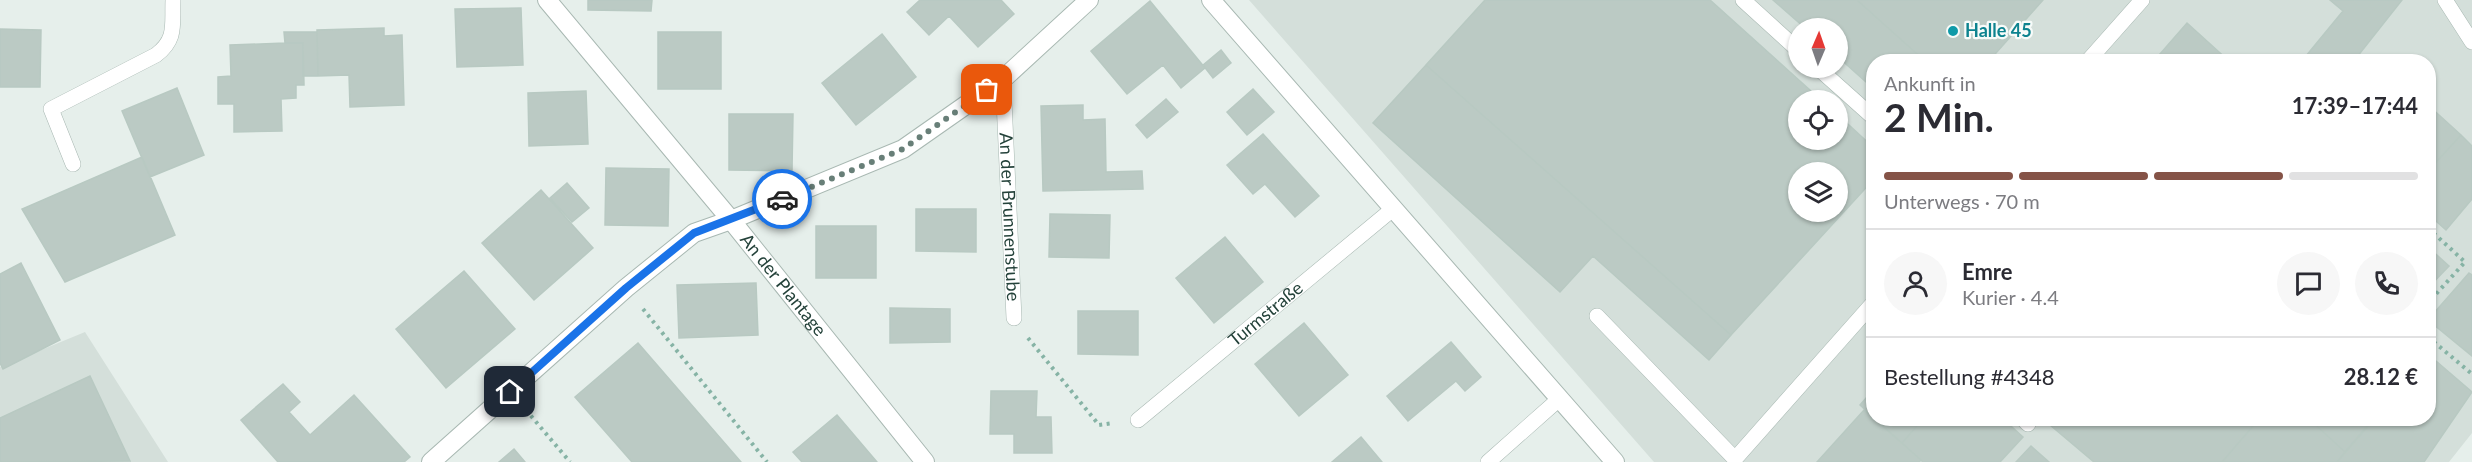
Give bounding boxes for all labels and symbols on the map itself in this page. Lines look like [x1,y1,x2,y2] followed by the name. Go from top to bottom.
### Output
[1788,18,1848,78] north arrow
[1965,19,2032,41] place label: Halle 45
[1946,24,1960,38] marker: Halle 45
[961,64,1012,115] pin
[995,132,1025,302] street label: An der Brunnenstube
[752,169,812,229] courier
[736,229,832,340] street label: An der Plantage
[1224,276,1307,350] street label: Turmstraße
[484,366,535,417] pin

